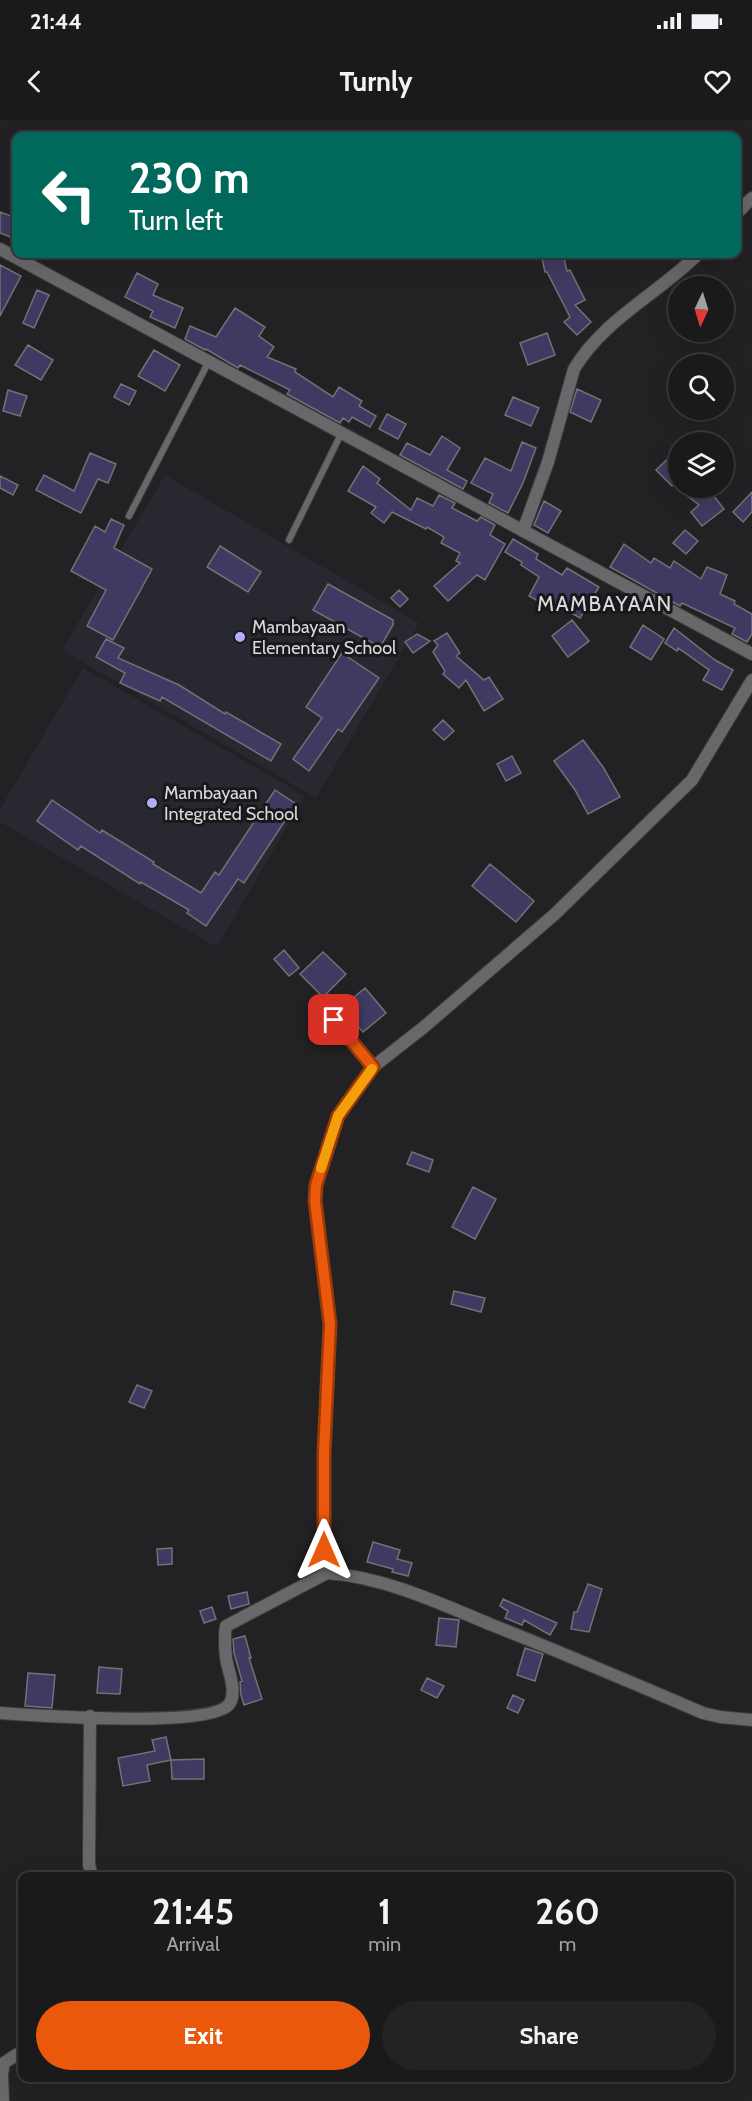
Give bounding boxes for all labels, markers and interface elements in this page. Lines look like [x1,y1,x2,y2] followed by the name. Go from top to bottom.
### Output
[30,8,82,35] text: 21:44
[18,65,51,98] icon: back
[340,65,412,98] text: Turnly
[701,65,734,98] icon: heart
[129,152,249,204] text: 230 m
[30,156,108,234] icon: left
[129,204,223,237] text: Turn left
[668,276,734,342] north arrow
[668,276,734,498] map controls
[668,354,734,420] button: search
[668,432,734,498] button: layers
[537,591,673,616] district label: MAMBAYAAN
[252,616,397,659] place label: Mambayaan Elementary School
[233,630,247,644] marker: Mambayaan Elementary School
[164,782,299,825] place label: Mambayaan Integrated School
[145,796,159,810] marker: Mambayaan Integrated School
[308,994,359,1045] pin
[317,1003,350,1036] icon: arrive
[292,1518,356,1582] position arrow
[152,1889,234,1933] text: 21:45
[378,1889,391,1933] text: 1
[535,1889,600,1933] text: 260
[166,1932,220,1956] text: Arrival
[368,1932,401,1956] text: min
[559,1932,576,1956] text: m
[36,2001,370,2070] button: Exit
[382,2001,716,2070] button: Share

